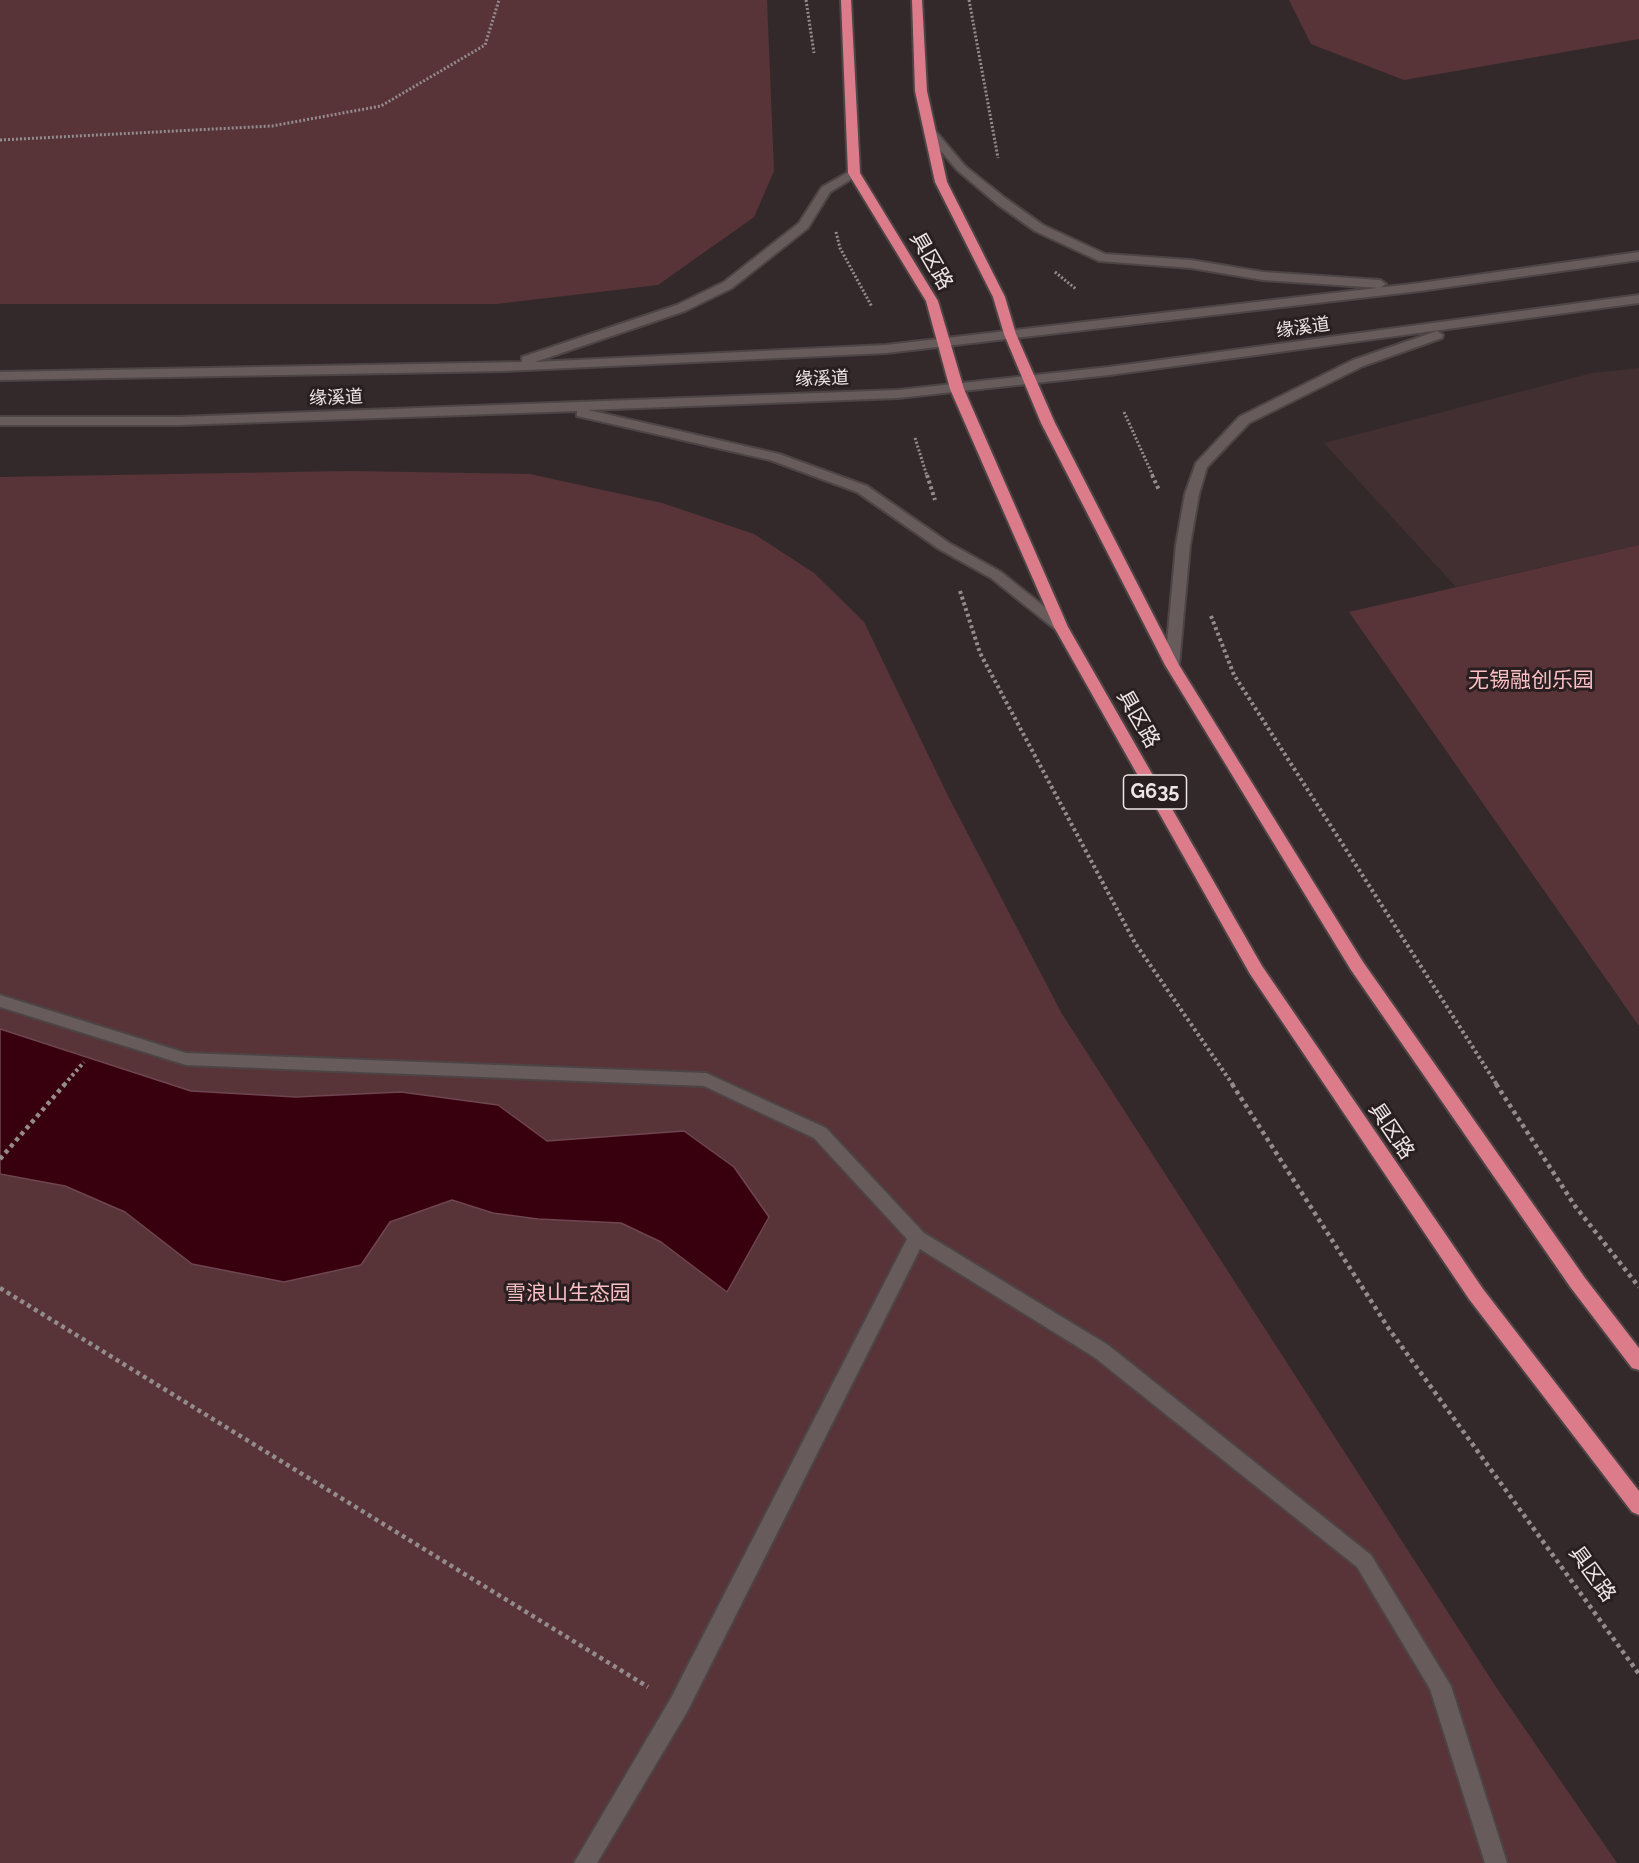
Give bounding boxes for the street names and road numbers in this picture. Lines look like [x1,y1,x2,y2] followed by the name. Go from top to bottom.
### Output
[904,227,958,295] street label: 具区路
[1275,314,1331,342] street label: 缘溪道
[795,367,849,391] street label: 缘溪道
[309,386,363,410] street label: 缘溪道
[1111,685,1165,753] street label: 具区路
[1124,775,1186,809] road number: G635
[1363,1098,1419,1164] street label: 具区路
[1563,1541,1621,1607] street label: 具区路

